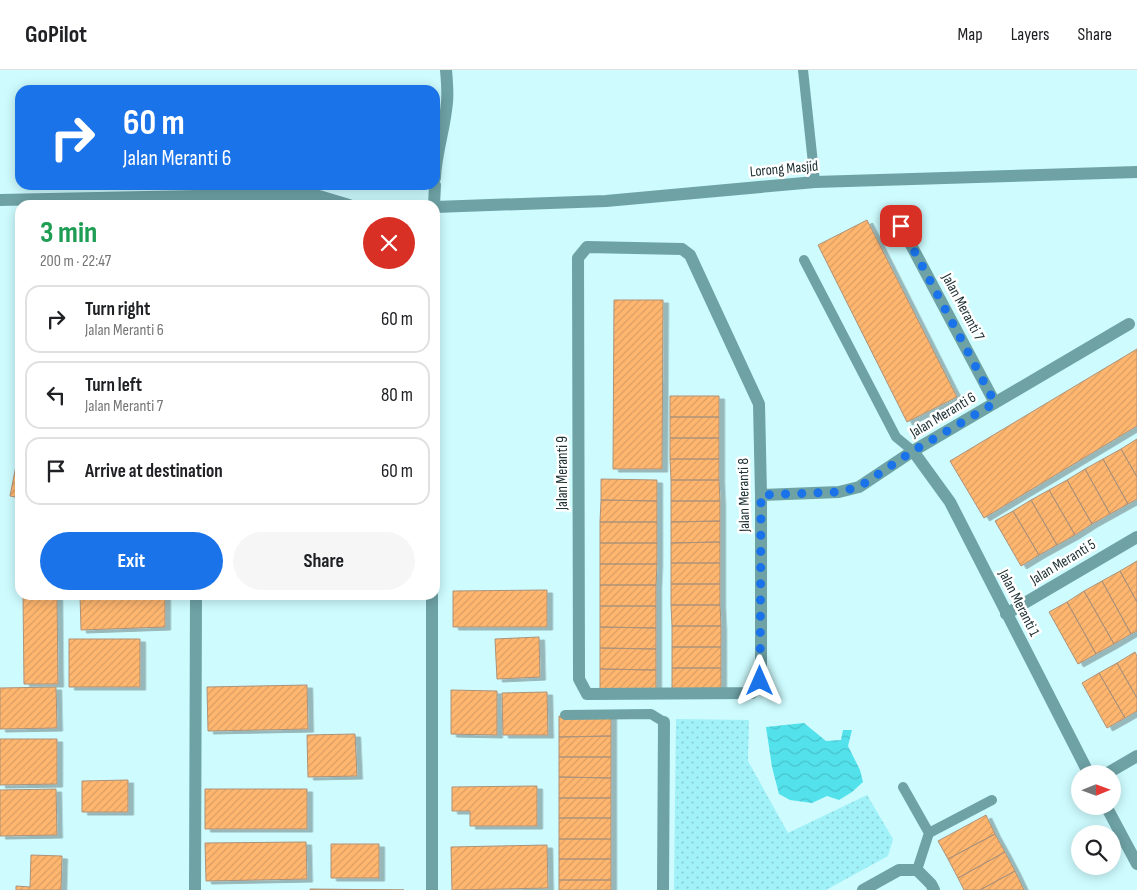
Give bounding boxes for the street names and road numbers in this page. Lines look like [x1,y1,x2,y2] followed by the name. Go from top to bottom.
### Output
[749,157,819,181] street label: Lorong Masjid
[937,269,989,344] street label: Jalan Meranti 7
[906,388,980,443] street label: Jalan Meranti 6
[553,436,572,511] street label: Jalan Meranti 9
[734,458,754,533] street label: Jalan Meranti 8
[1026,535,1099,590] street label: Jalan Meranti 5
[994,565,1044,640] street label: Jalan Meranti 1

